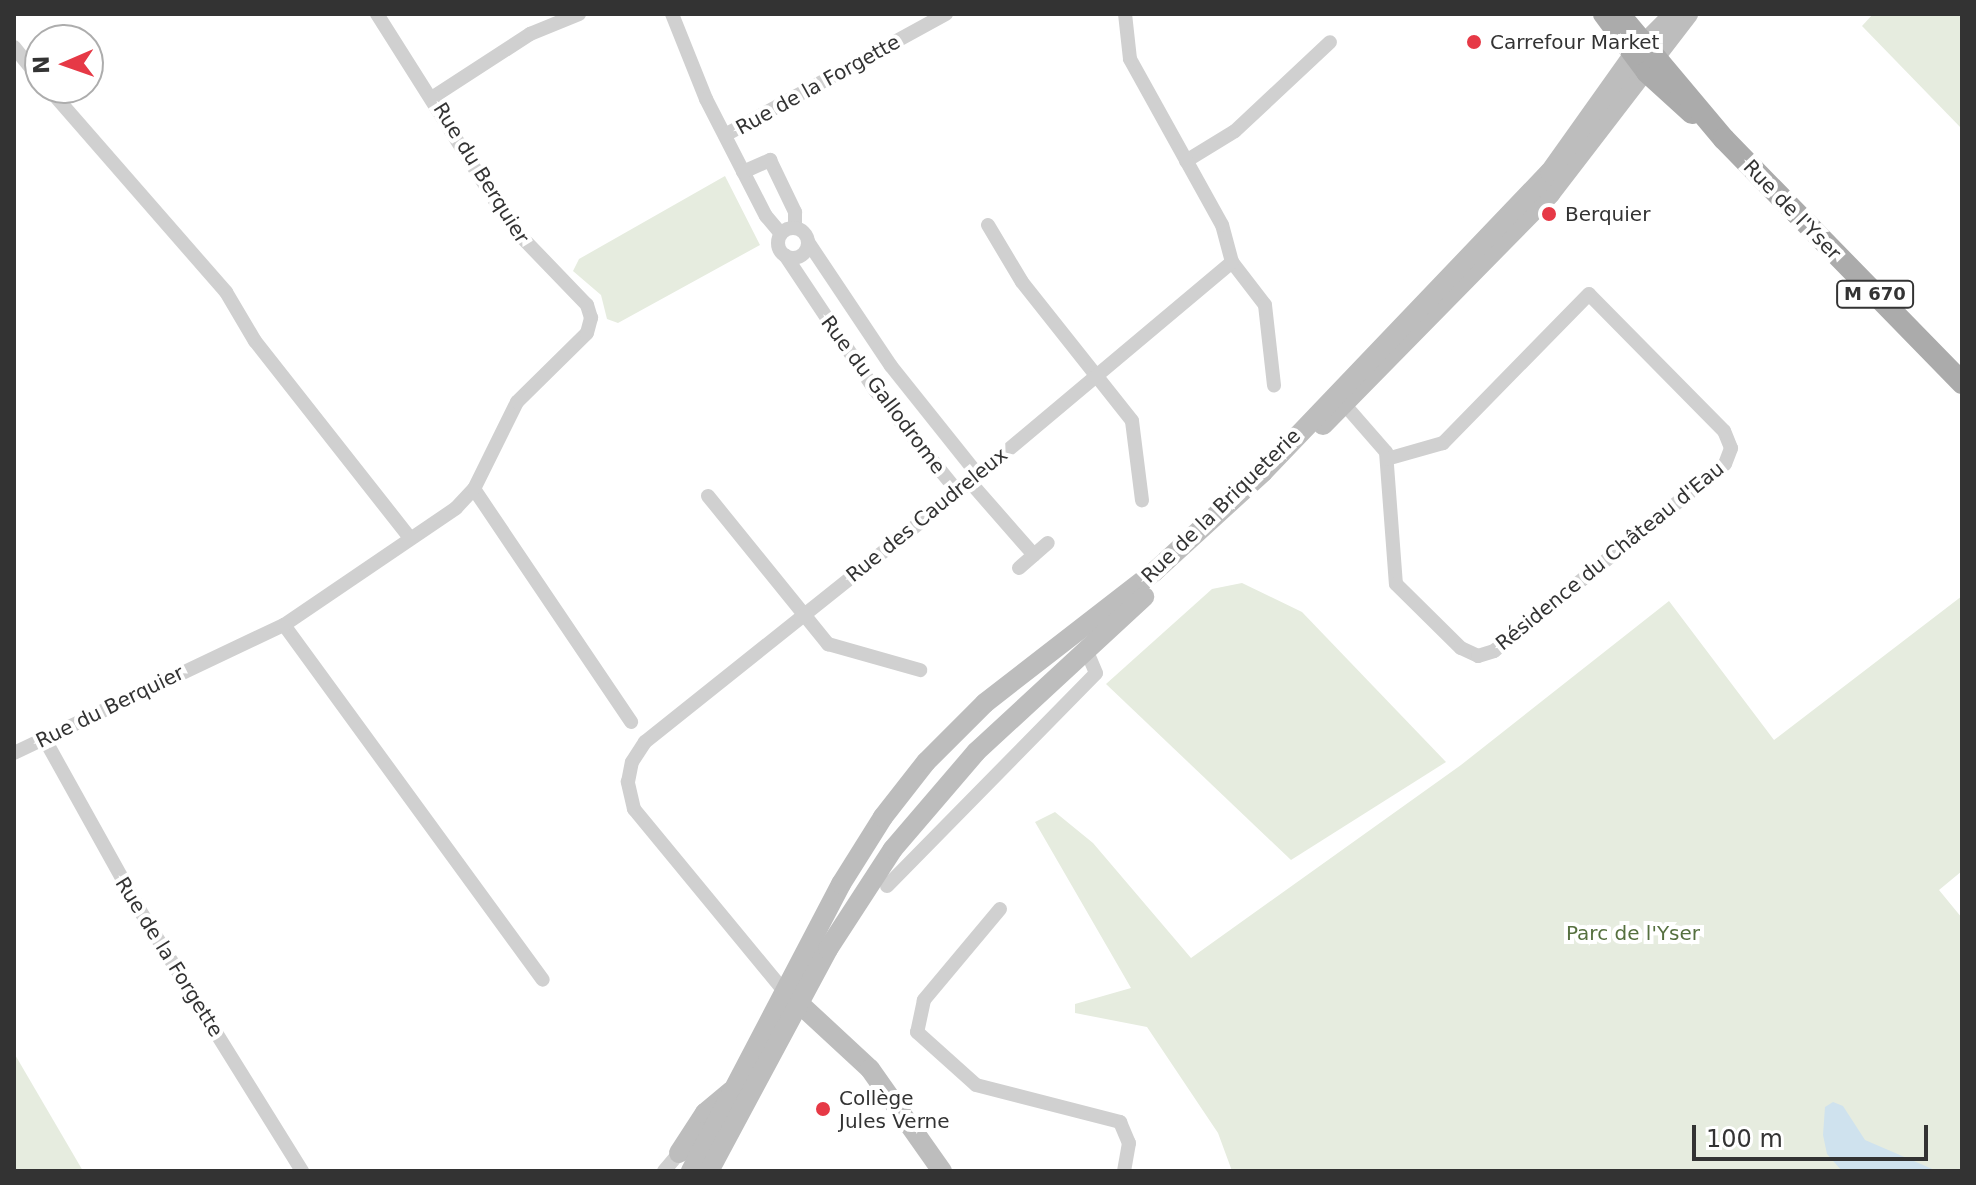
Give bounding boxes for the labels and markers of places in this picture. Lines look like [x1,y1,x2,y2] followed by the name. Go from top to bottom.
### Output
[1490,30,1659,54] place label: Carrefour Market
[1465,33,1483,51] marker: Carrefour Market
[1565,202,1650,226] place label: Berquier
[1540,205,1558,223] marker: Berquier
[839,1086,949,1133] place label: Collège Jules Verne
[814,1100,832,1118] marker: Collège Jules Verne

